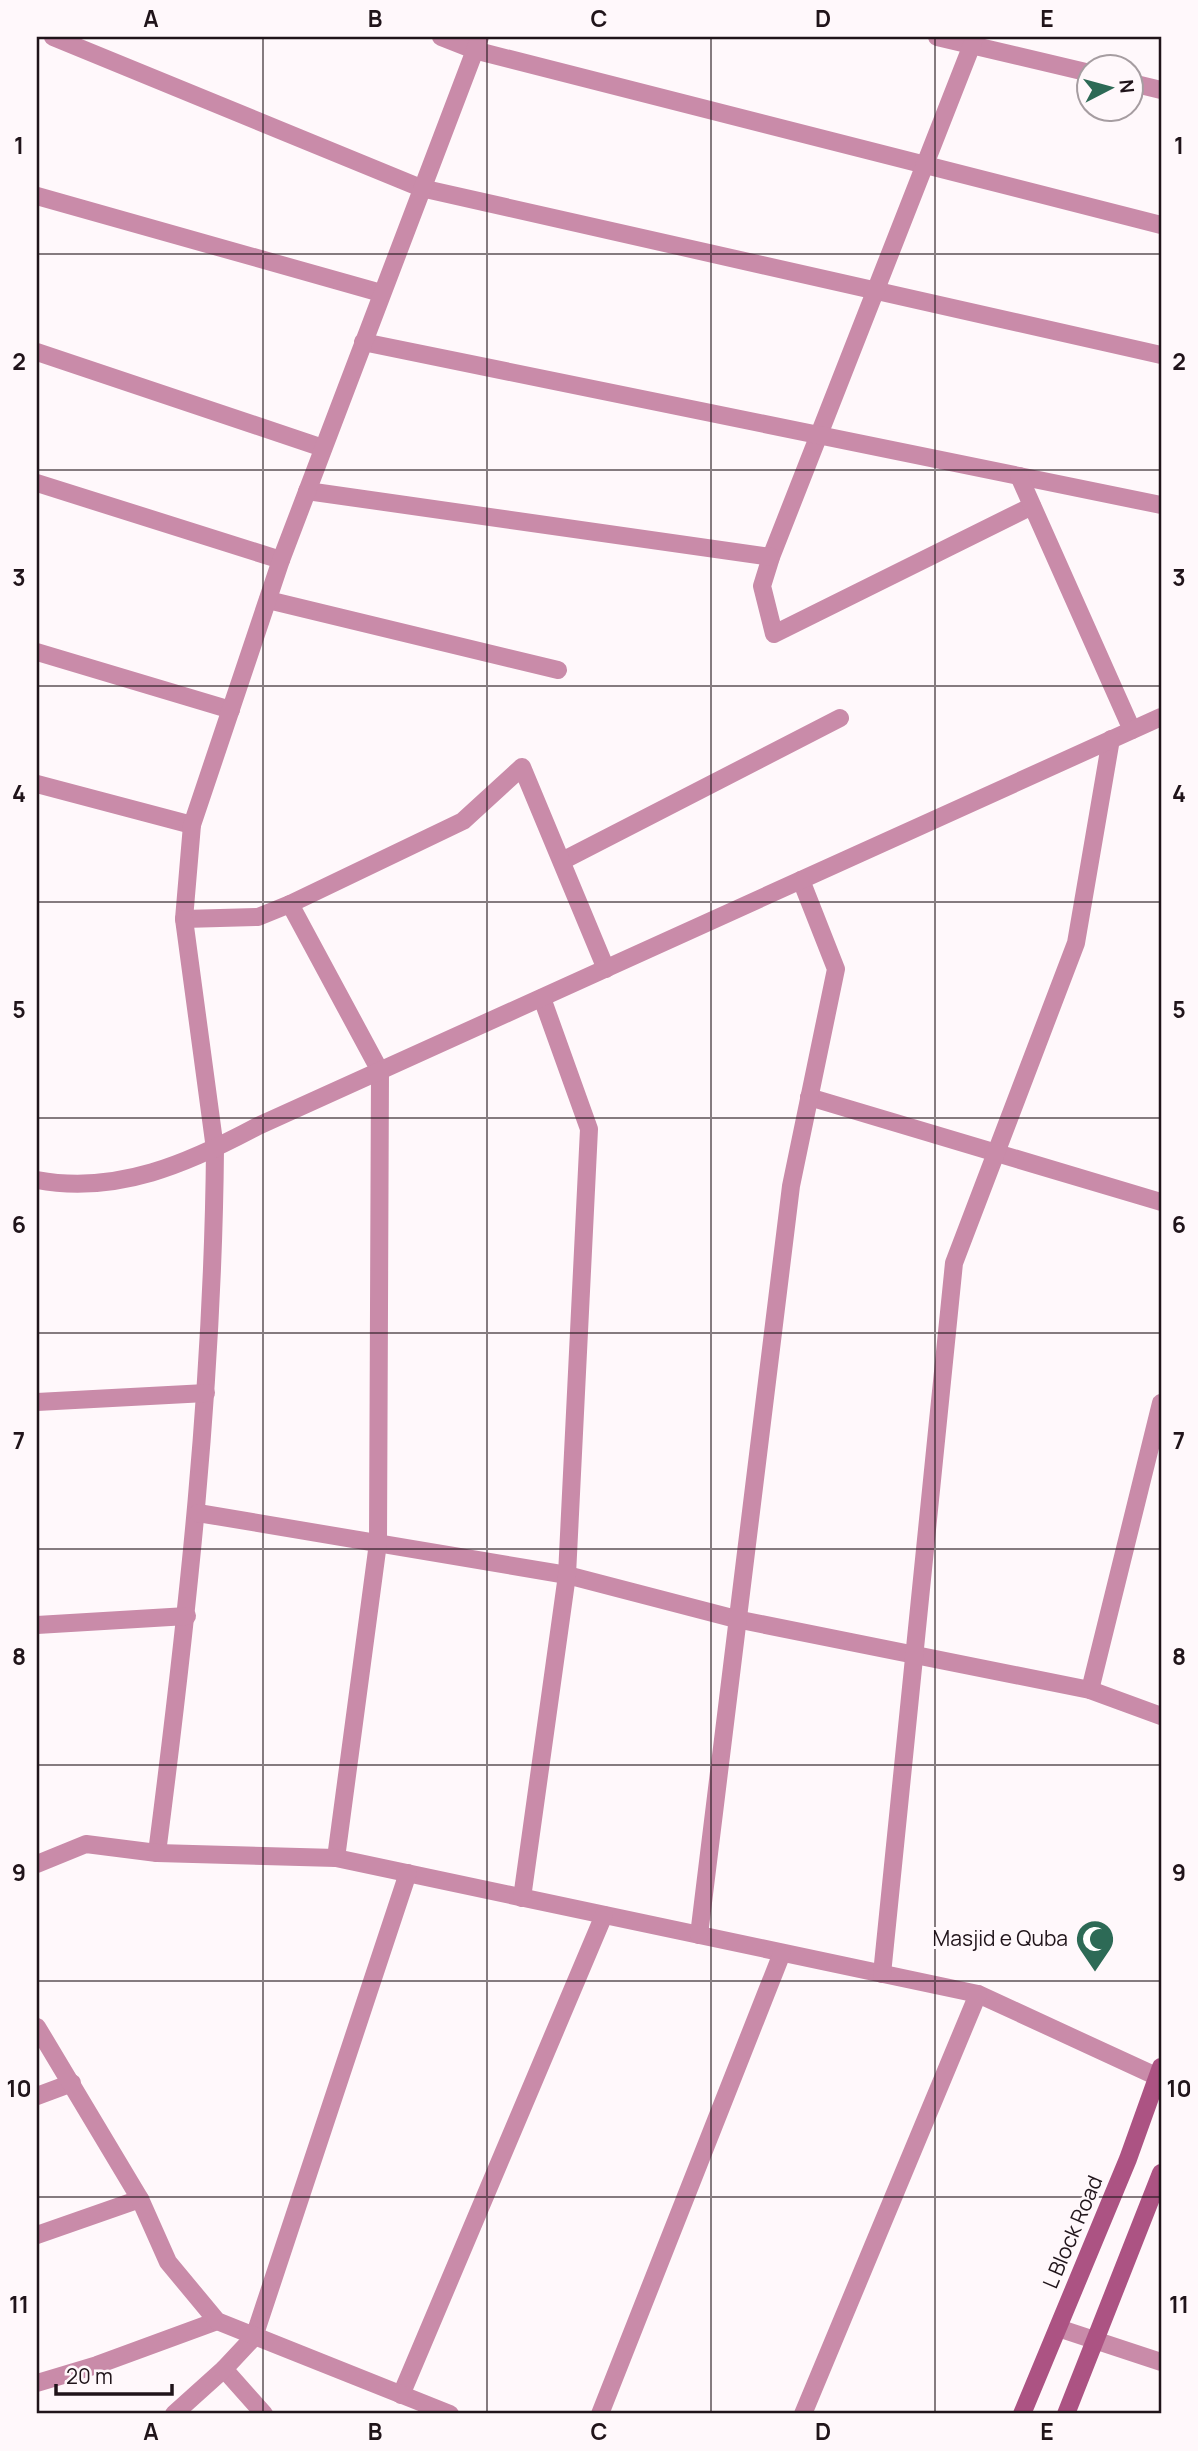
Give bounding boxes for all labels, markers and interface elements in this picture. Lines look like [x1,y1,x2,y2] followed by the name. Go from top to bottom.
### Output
[143,2,159,34] text: A
[368,2,382,34] text: B
[591,2,608,34] text: C
[815,2,831,34] text: D
[1040,2,1054,34] text: E
[1076,52,1146,122] north arrow
[1113,78,1141,94] text: N
[14,129,24,161] text: 1
[1174,129,1184,161] text: 1
[12,345,26,377] text: 2
[1172,345,1186,377] text: 2
[12,561,26,593] text: 3
[1172,561,1186,593] text: 3
[12,777,26,809] text: 4
[1172,777,1186,809] text: 4
[12,993,26,1025] text: 5
[1172,993,1186,1025] text: 5
[12,1208,26,1240] text: 6
[1172,1208,1186,1240] text: 6
[13,1424,25,1456] text: 7
[1173,1424,1185,1456] text: 7
[12,1640,26,1672] text: 8
[1172,1640,1186,1672] text: 8
[12,1856,26,1888] text: 9
[1172,1856,1186,1888] text: 9
[1074,1918,1116,1973] mosque icon: Masjid e Quba
[933,1924,1068,1952] place label: Masjid e Quba
[6,2072,32,2104] text: 10
[1166,2072,1192,2104] text: 10
[1036,2171,1108,2292] street label: L Block Road
[9,2288,29,2320] text: 11
[1169,2288,1189,2320] text: 11
[56,2353,172,2397] scale bar
[66,2362,113,2390] text: 20 m
[143,2415,159,2447] text: A
[368,2415,382,2447] text: B
[591,2415,608,2447] text: C
[815,2415,831,2447] text: D
[1040,2415,1054,2447] text: E

